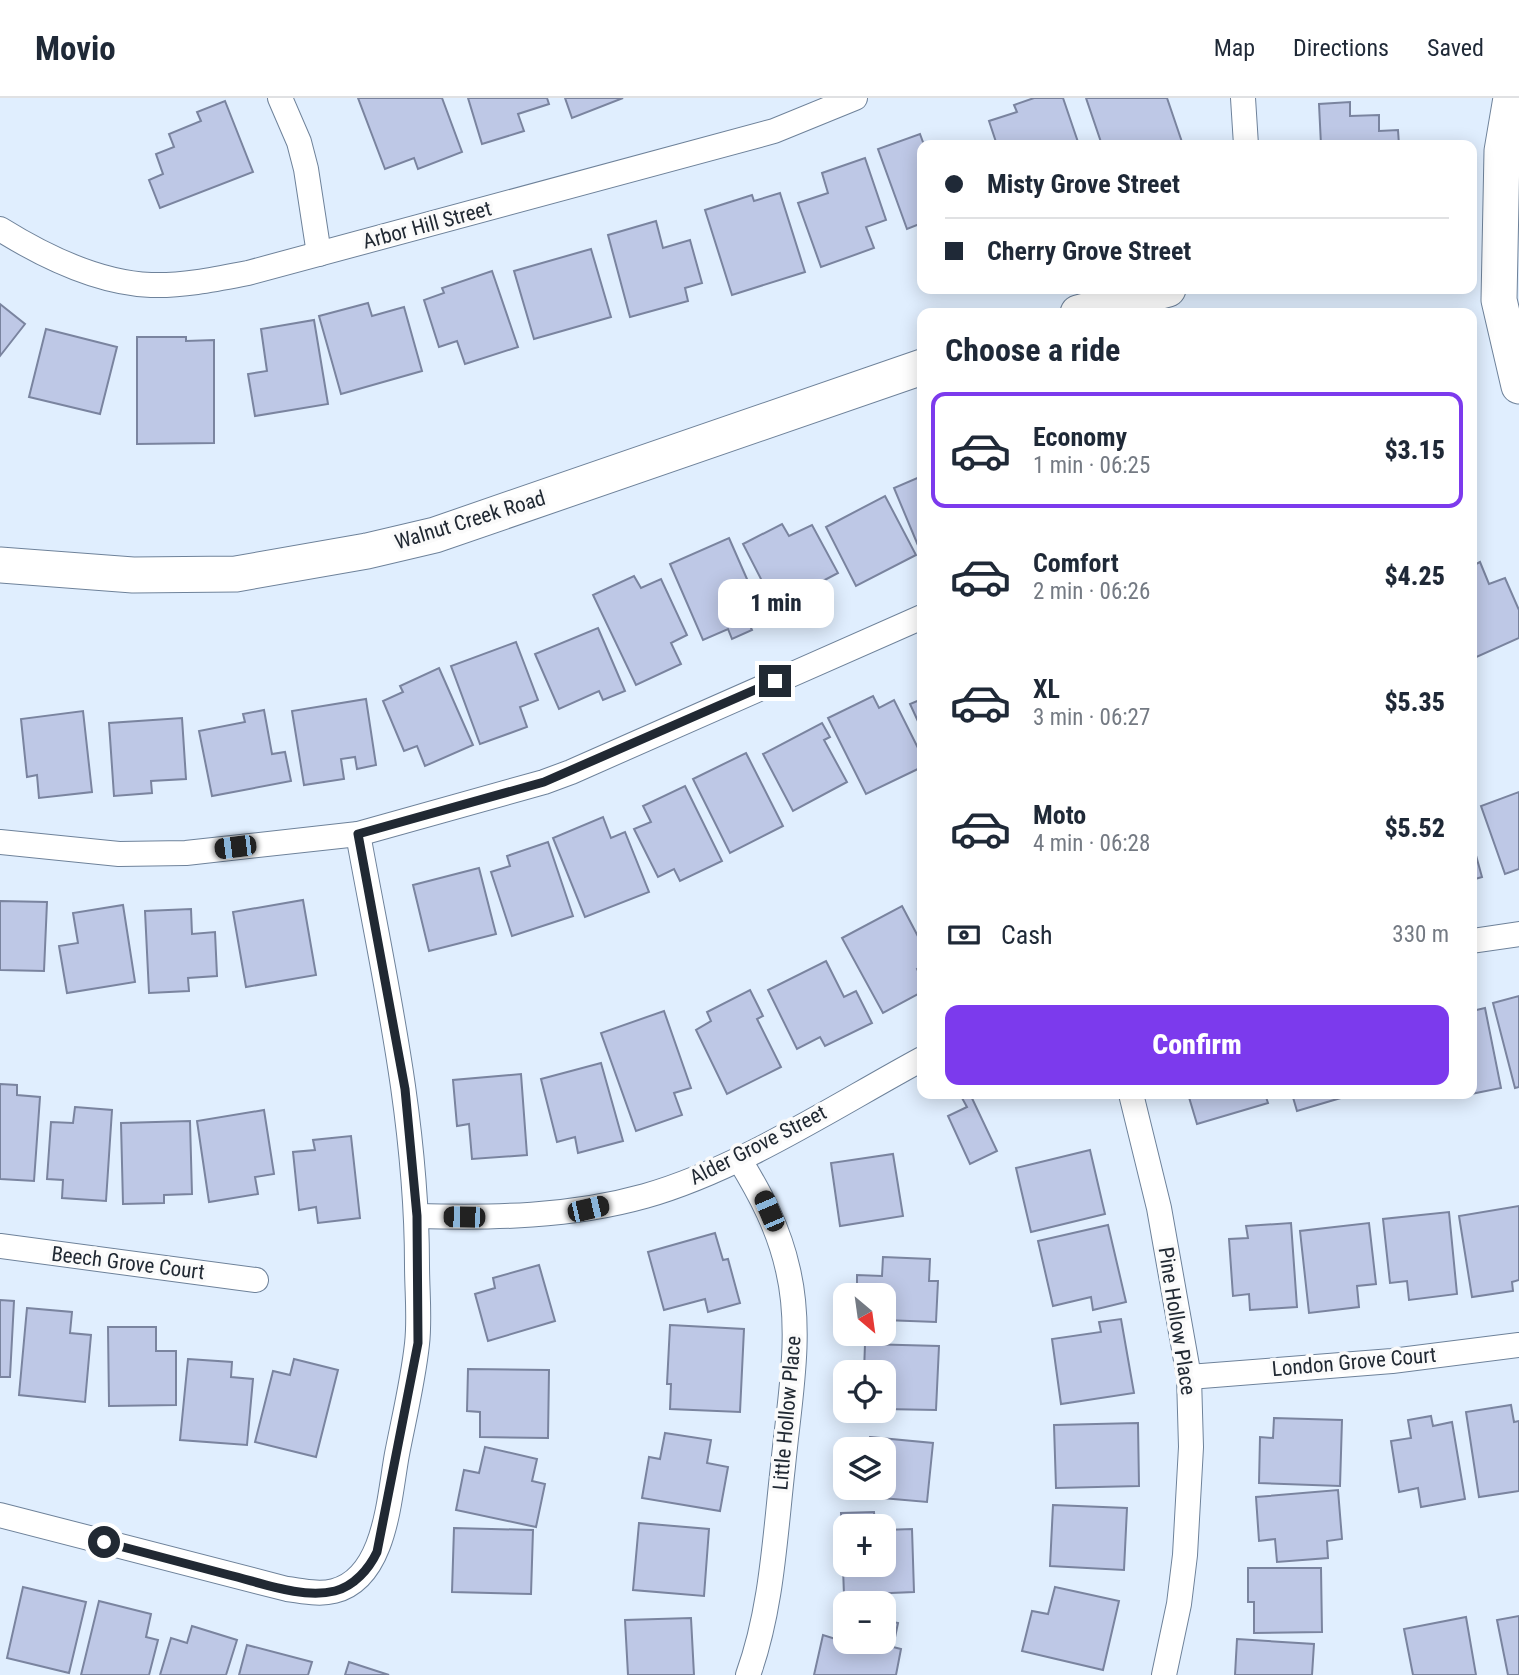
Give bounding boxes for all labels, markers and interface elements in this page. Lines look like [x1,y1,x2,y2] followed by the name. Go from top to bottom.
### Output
[35,29,116,68] text: Movio
[1214,34,1255,62] text: Map
[1293,34,1389,62] text: Directions
[1427,34,1484,62] text: Saved
[987,169,1180,199] text: Misty Grove Street
[360,196,494,254] street label: Arbor Hill Street
[987,236,1191,266] text: Cherry Grove Street
[945,331,1120,369] text: Choose a ride
[949,419,1012,482] icon: car
[1033,422,1127,452] text: Economy
[1384,435,1445,465] text: $3.15
[1033,452,1150,479] text: 1 min · 06:25
[392,486,548,554] street label: Walnut Creek Road
[949,545,1012,608] icon: car
[1033,548,1119,578] text: Comfort
[1384,561,1445,591] text: $4.25
[1033,578,1150,605] text: 2 min · 06:26
[717,580,833,628] callout: 1 min
[750,590,802,617] text: 1 min
[759,665,791,697] route end
[949,671,1012,734] icon: car
[1033,674,1060,704] text: XL
[1384,687,1445,717] text: $5.35
[1033,704,1150,731] text: 3 min · 06:27
[949,797,1012,860] icon: car
[1033,800,1086,830] text: Moto
[1384,813,1445,843] text: $5.52
[1033,830,1150,857] text: 4 min · 06:28
[213,834,258,860] car
[945,916,983,954] icon: cash
[1001,920,1053,950] text: Cash
[1392,921,1449,948] text: 330 m
[945,1005,1449,1085] button: Confirm
[686,1100,830,1190] street label: Alder Grove Street
[752,1188,787,1234] car
[566,1194,611,1224] car
[443,1206,486,1228] car
[50,1242,206,1284] street label: Beech Grove Court
[1153,1245,1201,1397] street label: Pine Hollow Place
[833,1283,896,1346] north arrow
[833,1283,896,1654] map controls
[768,1335,806,1491] street label: Little Hollow Place
[1271,1343,1437,1381] street label: London Grove Court
[833,1360,896,1423] button: locate
[833,1437,896,1500] button: layers
[833,1514,896,1577] button: +
[88,1526,120,1558] route start
[833,1591,896,1654] button: −

